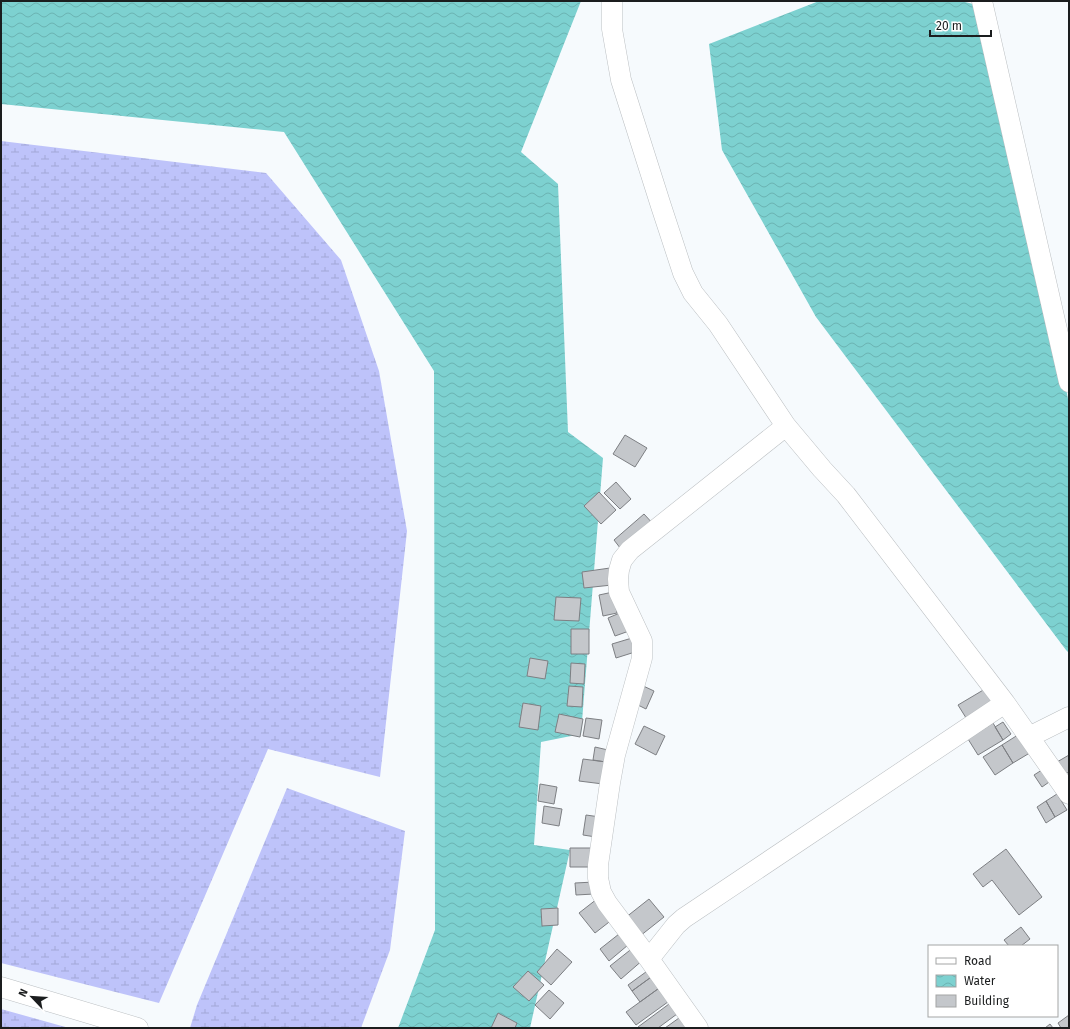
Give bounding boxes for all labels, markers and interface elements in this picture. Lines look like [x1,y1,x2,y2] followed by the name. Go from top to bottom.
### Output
[930,12,991,38] scale bar
[936,19,962,33] text: 20 m
[928,945,1058,1017] legend
[964,954,992,968] text: Road
[964,974,996,988] text: Water
[12,977,52,1017] north arrow
[16,987,31,999] text: N
[964,994,1010,1008] text: Building

